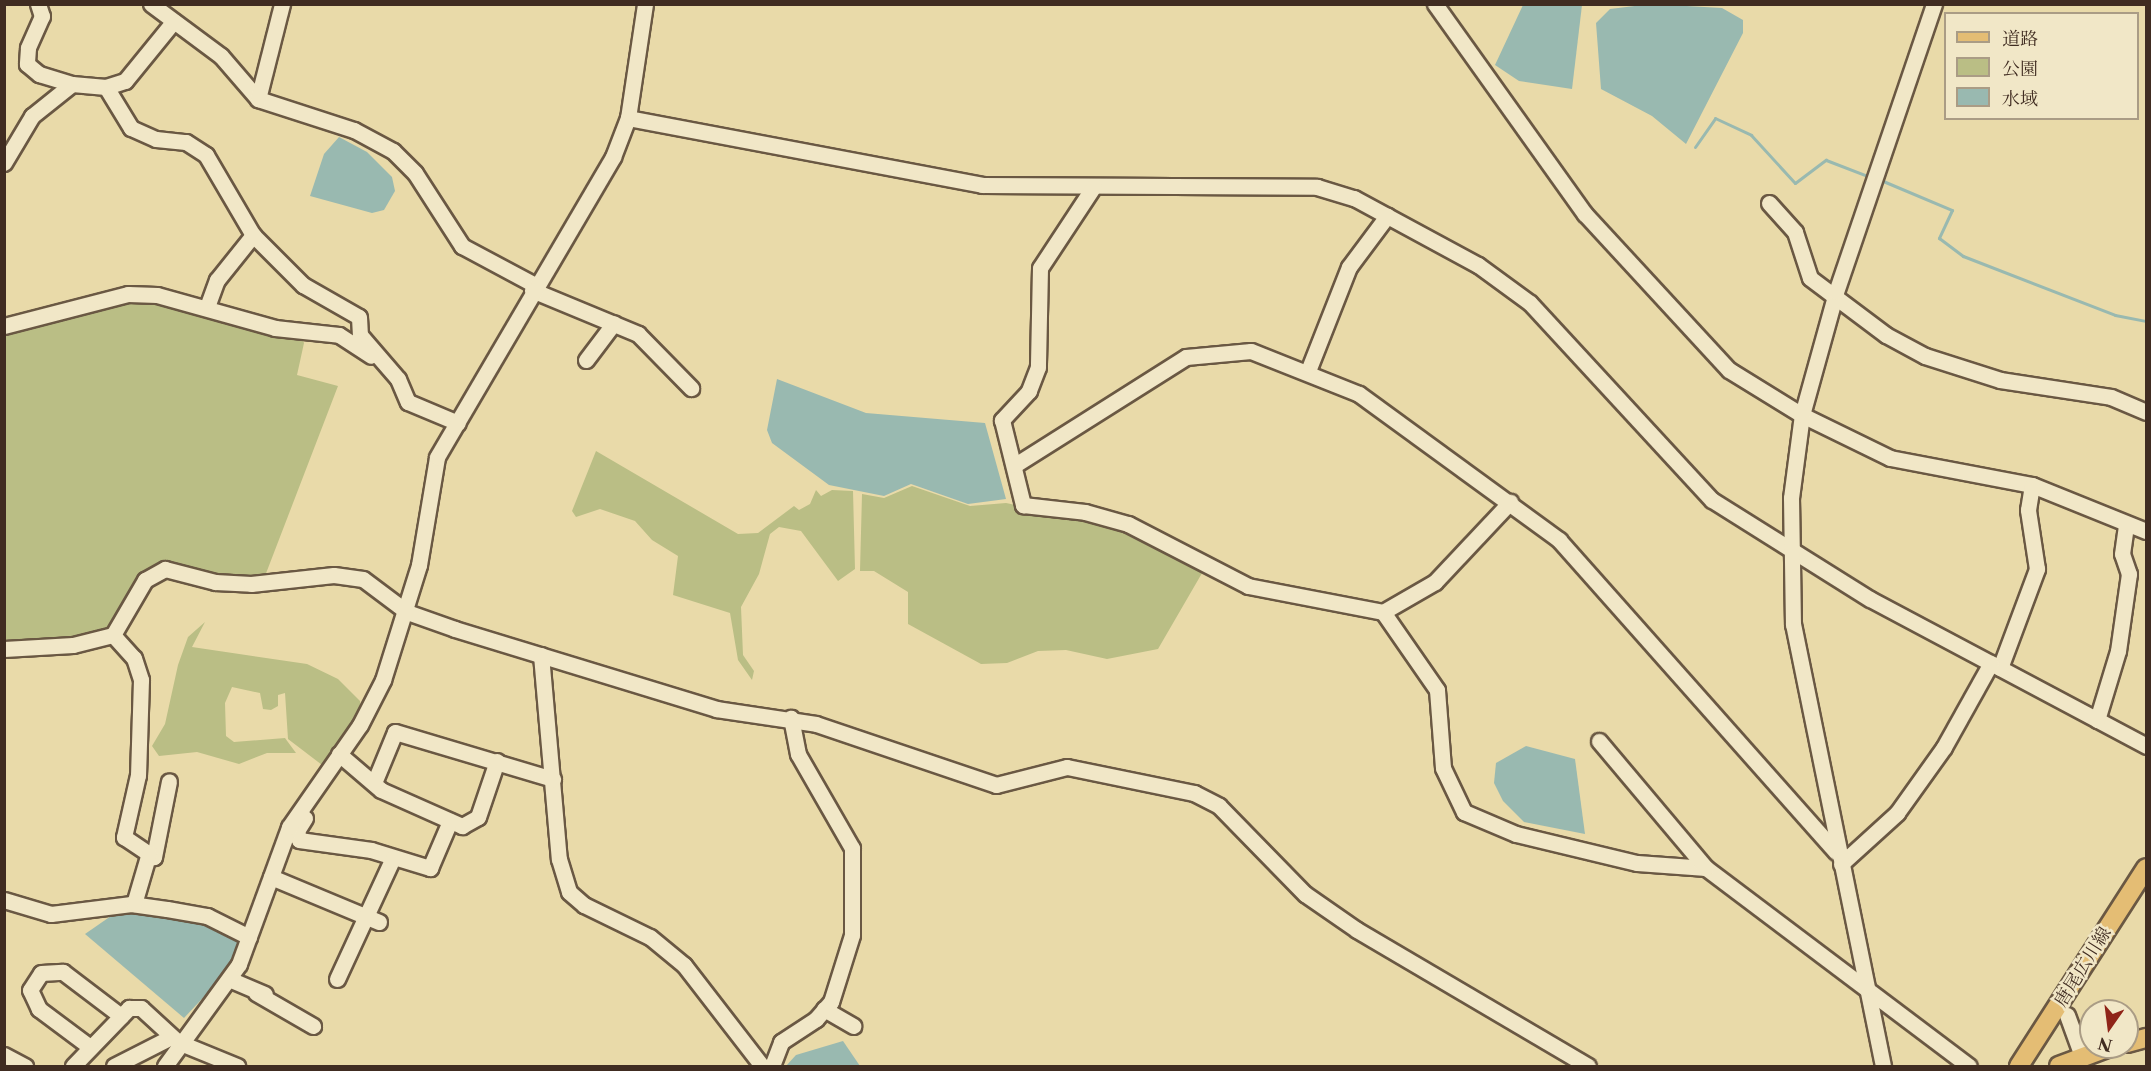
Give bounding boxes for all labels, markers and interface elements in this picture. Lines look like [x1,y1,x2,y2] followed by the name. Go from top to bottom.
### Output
[1944,12,2139,120] legend
[2002,28,2038,50] text: 道路
[2002,58,2038,80] text: 公園
[2002,88,2038,110] text: 水域
[2050,923,2116,1011] street label: 唐尾広川線
[2079,999,2139,1059] north arrow
[2096,1033,2114,1056] text: N

